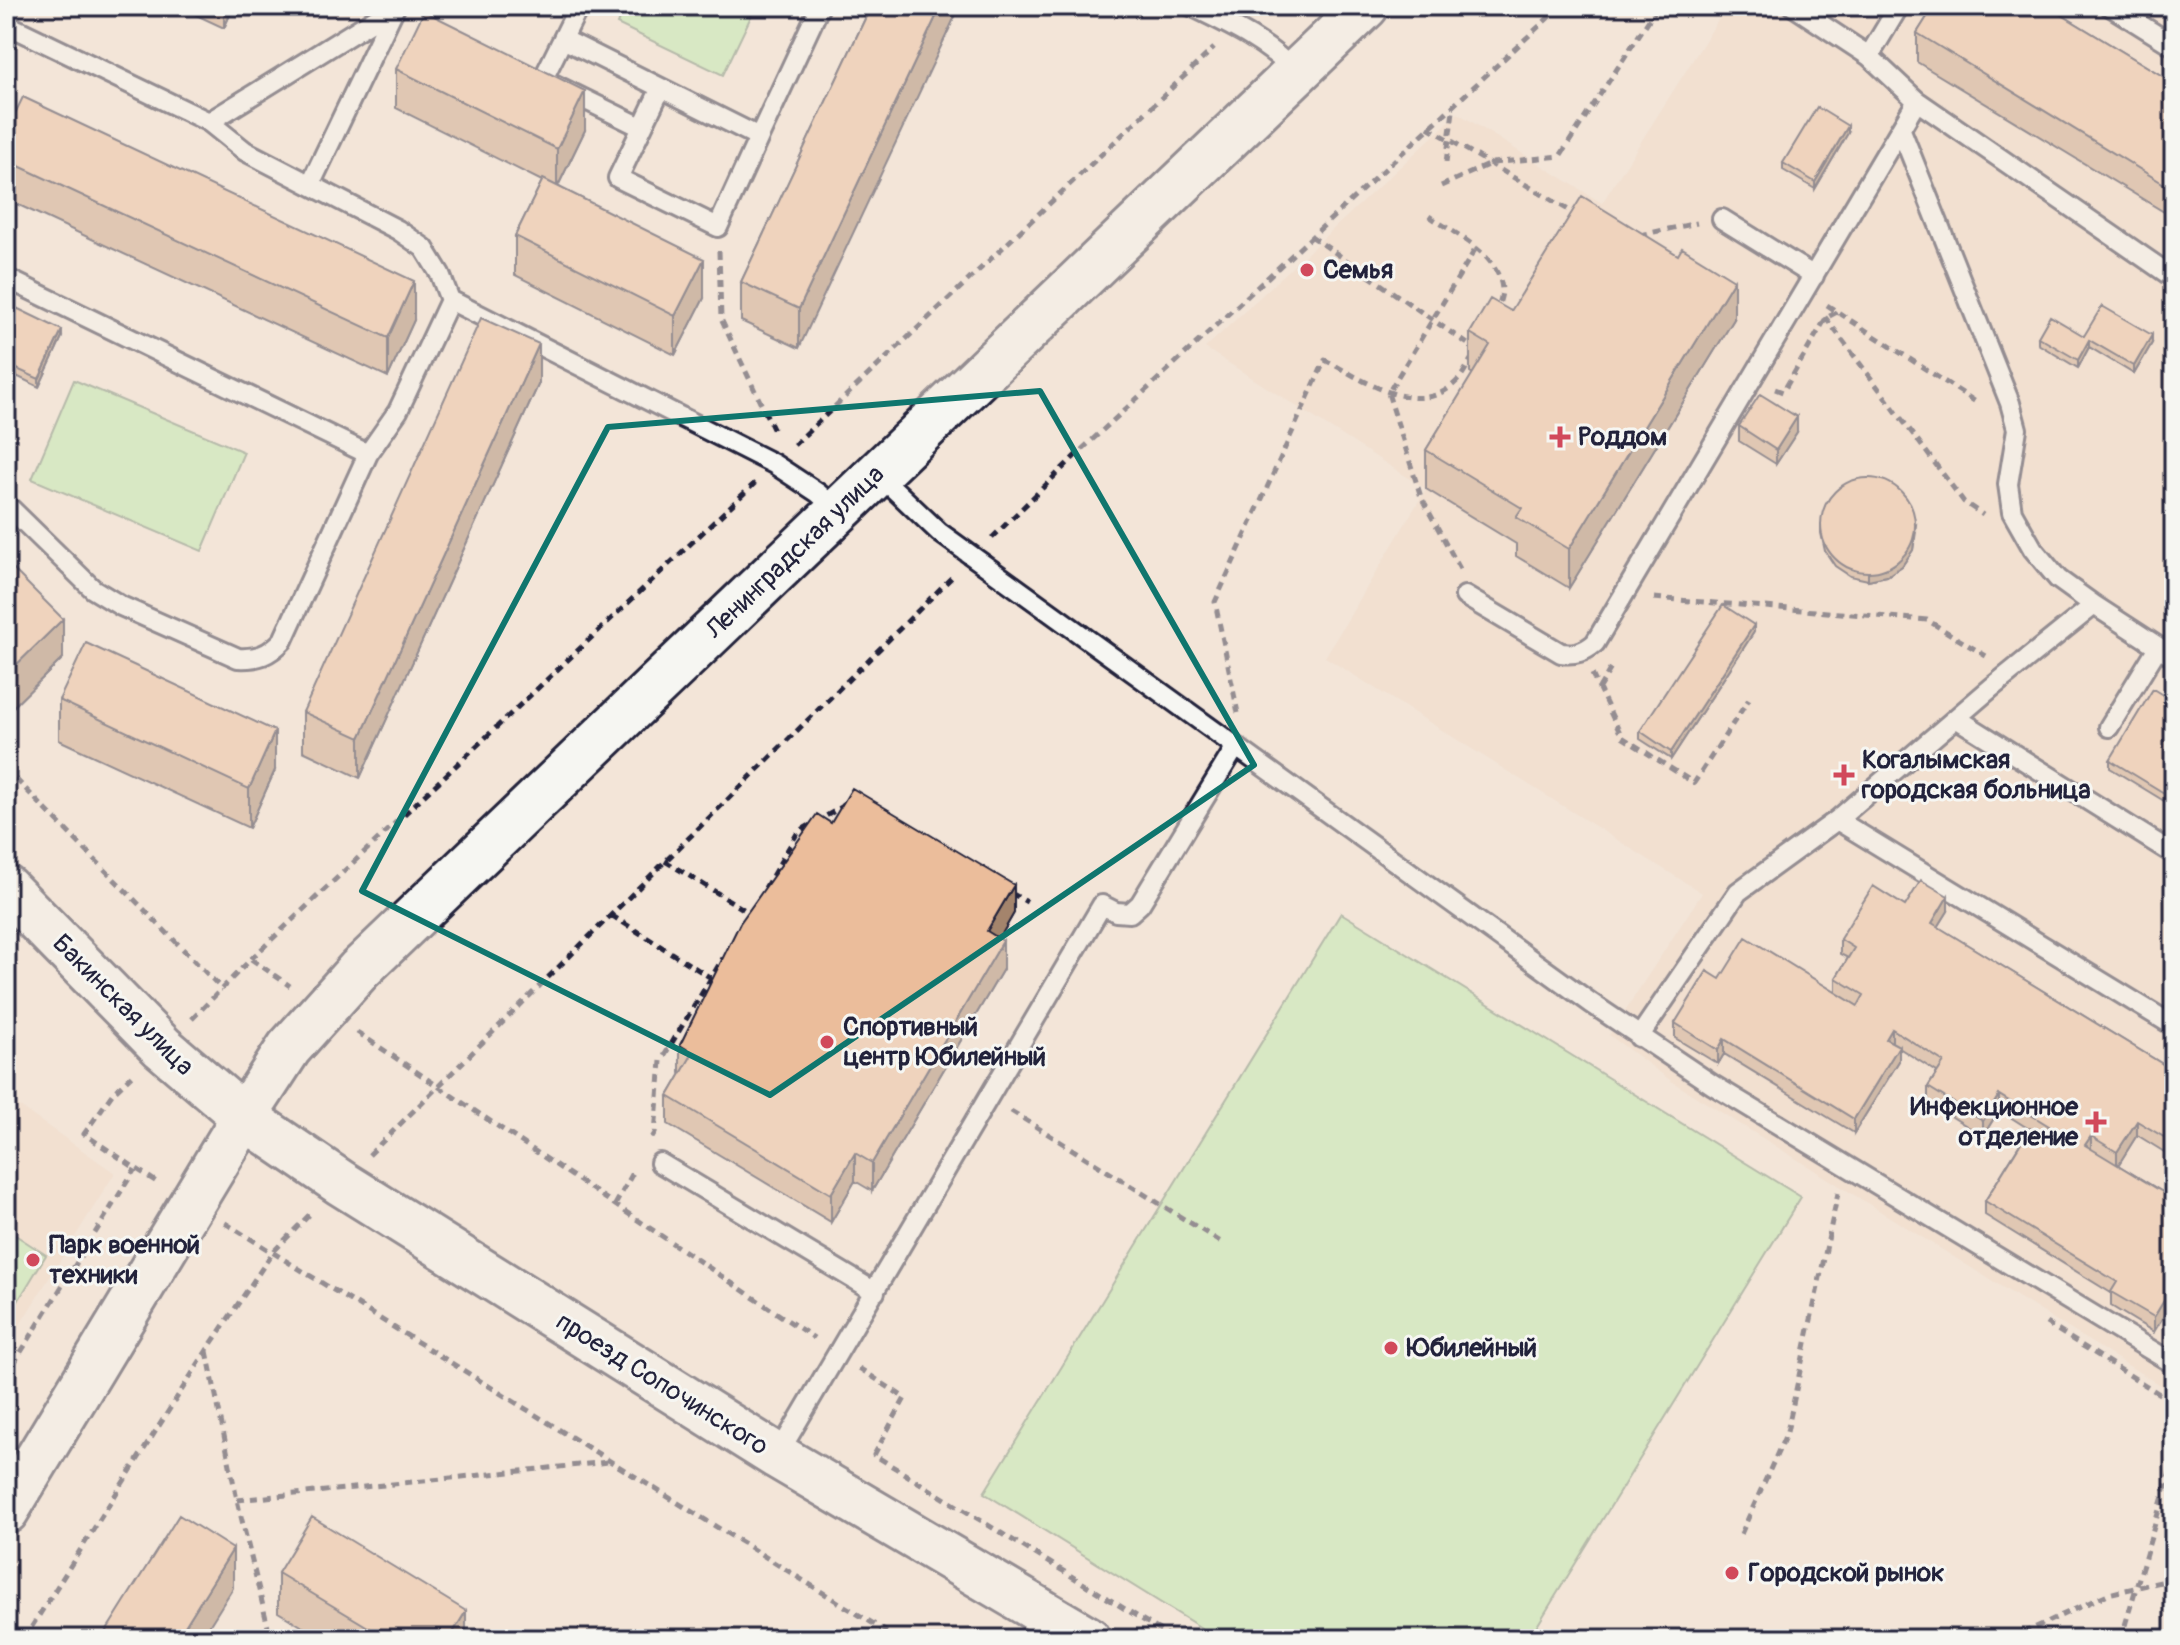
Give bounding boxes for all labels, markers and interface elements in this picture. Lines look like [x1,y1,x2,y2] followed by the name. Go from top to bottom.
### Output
[1323,254,1393,286] place label: Семья
[1298,261,1316,279] marker: Семья
[1578,421,1667,453] place label: Роддом
[1549,426,1571,448] marker: Роддом
[698,458,891,646] street label: Ленинградская улица
[1861,744,2091,806] place label: Когалымская городская больница
[1833,764,1855,786] marker: Когалымская городская больница
[46,928,200,1082] street label: Бакинская улица
[843,1011,1046,1073] place label: Спортивный центр Юбилейный
[818,1033,836,1051] marker: Спортивный центр Юбилейный
[1910,1091,2079,1153] place label: Инфекционное отделение
[2085,1111,2107,1133] marker: Инфекционное отделение
[49,1229,200,1291] place label: Парк военной техники
[24,1251,42,1269] marker: Парк военной техники
[550,1306,774,1462] street label: проезд Сопочинского
[1406,1332,1537,1364] place label: Юбилейный
[1382,1339,1400,1357] marker: Юбилейный
[1748,1557,1944,1589] place label: Городской рынок
[1723,1564,1741,1582] marker: Городской рынок

